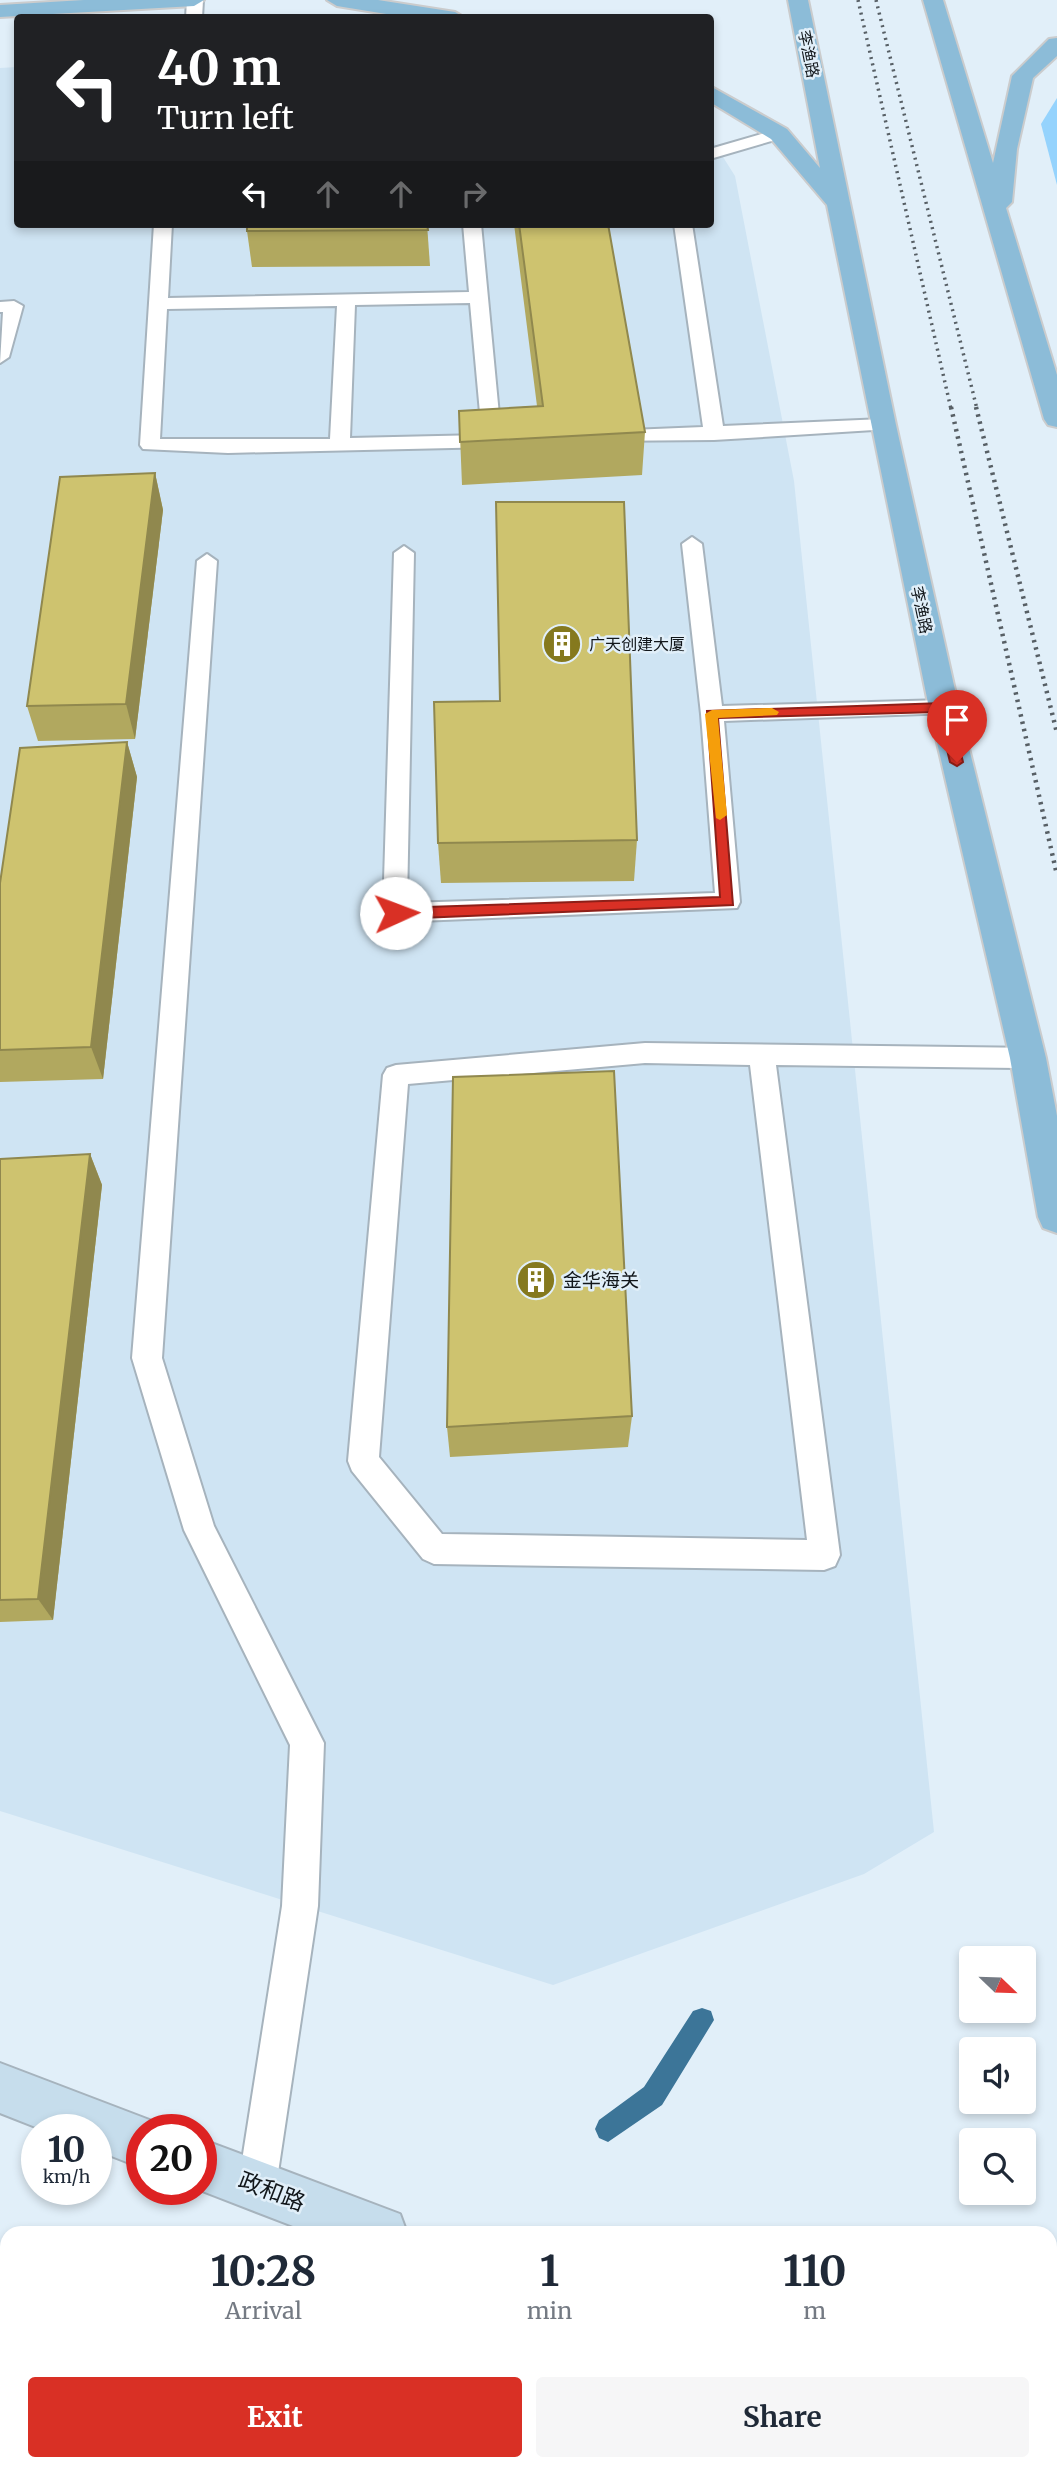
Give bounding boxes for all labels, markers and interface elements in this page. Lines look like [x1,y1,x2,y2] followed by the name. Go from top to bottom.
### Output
[795,29,823,79] street label: 李渔路
[157,37,281,98] text: 40 m
[42,42,133,133] icon: left
[157,98,294,138] text: Turn left
[236,175,274,213] icon: left
[309,175,347,213] icon: ahead
[382,175,420,213] icon: ahead
[455,175,493,213] icon: right
[907,584,937,636] street label: 李渔路
[541,623,583,665] building icon: 广天创建大厦
[589,634,685,654] place label: 广天创建大厦
[927,690,987,762] pin
[938,701,976,739] icon: arrive
[359,876,433,950] position arrow
[515,1259,557,1301] building icon: 金华海关
[563,1268,639,1292] place label: 金华海关
[959,1946,1036,2023] north arrow
[959,1946,1036,2205] map controls
[959,2037,1036,2114] button: sound
[126,2114,217,2205] speed limit sign: 20
[48,2128,85,2172] text: 10
[959,2128,1036,2205] button: search
[43,2165,90,2188] text: km/h
[235,2165,309,2217] street label: 政和路
[210,2245,316,2297] text: 10:28
[540,2245,559,2297] text: 1
[783,2245,847,2297] text: 110
[225,2296,302,2325] text: Arrival
[527,2296,572,2325] text: min
[803,2296,826,2325] text: m
[28,2377,522,2457] button: Exit
[536,2377,1029,2457] button: Share

